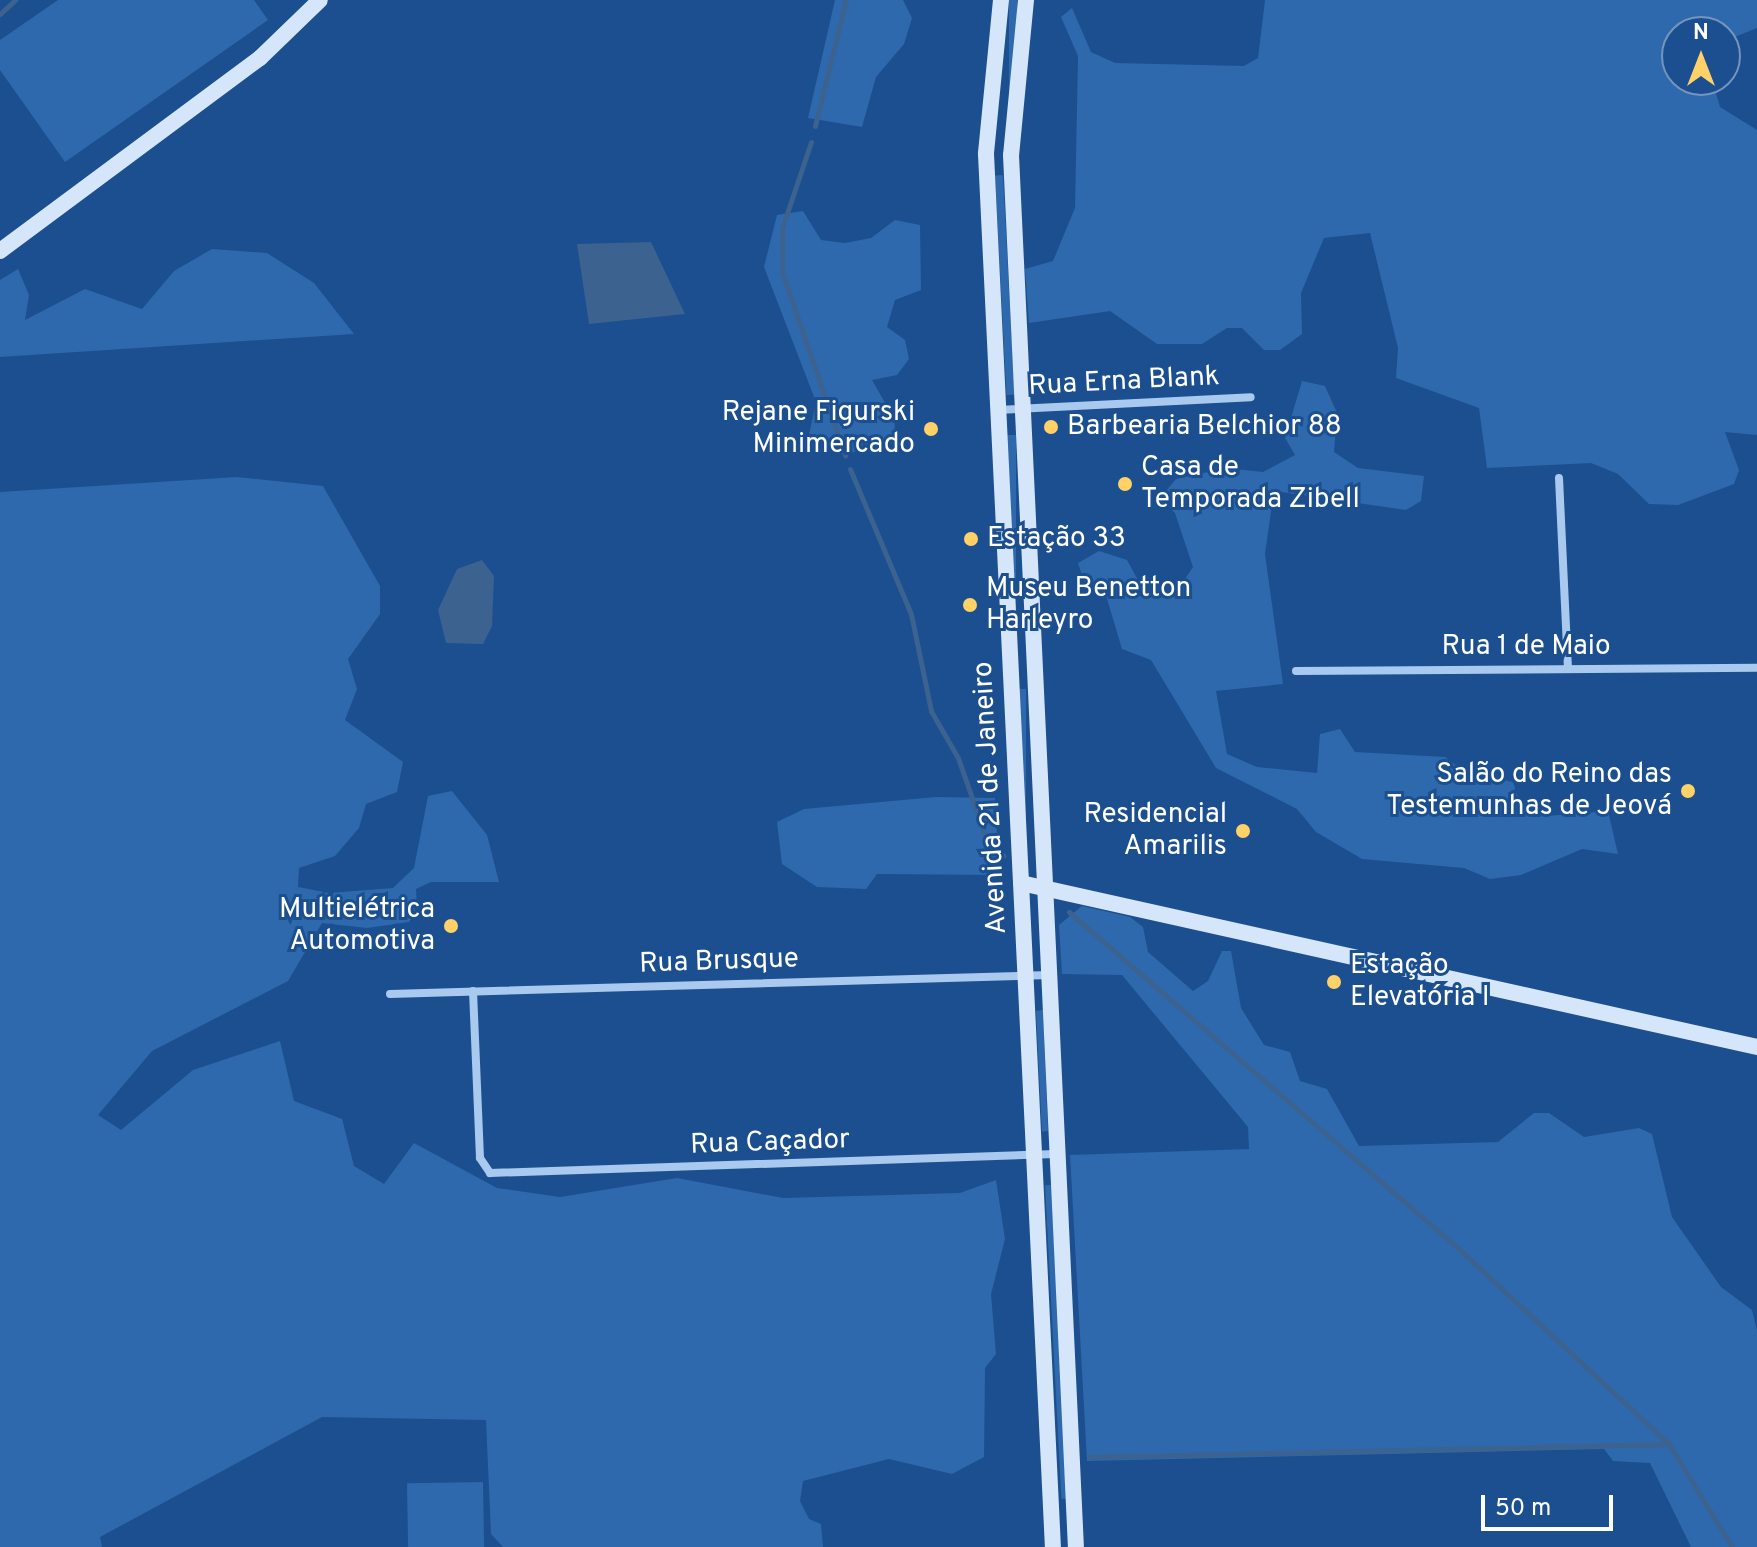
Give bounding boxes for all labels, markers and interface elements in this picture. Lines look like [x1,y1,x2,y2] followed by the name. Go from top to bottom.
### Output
[1661,16,1741,96] north arrow
[1693,20,1709,47] text: N
[1028,360,1220,404] street label: Rua Erna Blank
[722,396,915,462] place label: Rejane Figurski Minimercado
[1067,410,1342,444] place label: Barbearia Belchior 88
[1042,418,1060,436] marker: Barbearia Belchior 88
[922,420,940,438] marker: Rejane Figurski Minimercado
[1141,451,1360,517] place label: Casa de Temporada Zibell
[1116,475,1134,493] marker: Casa de Temporada Zibell
[987,522,1126,556] place label: Estação 33
[962,530,980,548] marker: Estação 33
[986,572,1191,638] place label: Museu Benetton Harleyro
[961,596,979,614] marker: Museu Benetton Harleyro
[1441,630,1611,664] street label: Rua 1 de Maio
[967,661,1015,935] street label: Avenida 21 de Janeiro
[1386,758,1672,824] place label: Salão do Reino das Testemunhas de Jeová
[1679,782,1697,800] marker: Salão do Reino das Testemunhas de Jeová
[1084,798,1227,864] place label: Residencial Amarilis
[1234,822,1252,840] marker: Residencial Amarilis
[279,893,435,959] place label: Multielétrica Automotiva
[442,917,460,935] marker: Multielétrica Automotiva
[639,942,799,982] street label: Rua Brusque
[1350,949,1490,1015] place label: Estação Elevatória I
[1325,973,1343,991] marker: Estação Elevatória I
[690,1123,850,1163] street label: Rua Caçador
[1485,1479,1617,1529] scale bar
[1495,1494,1551,1524] text: 50 m

